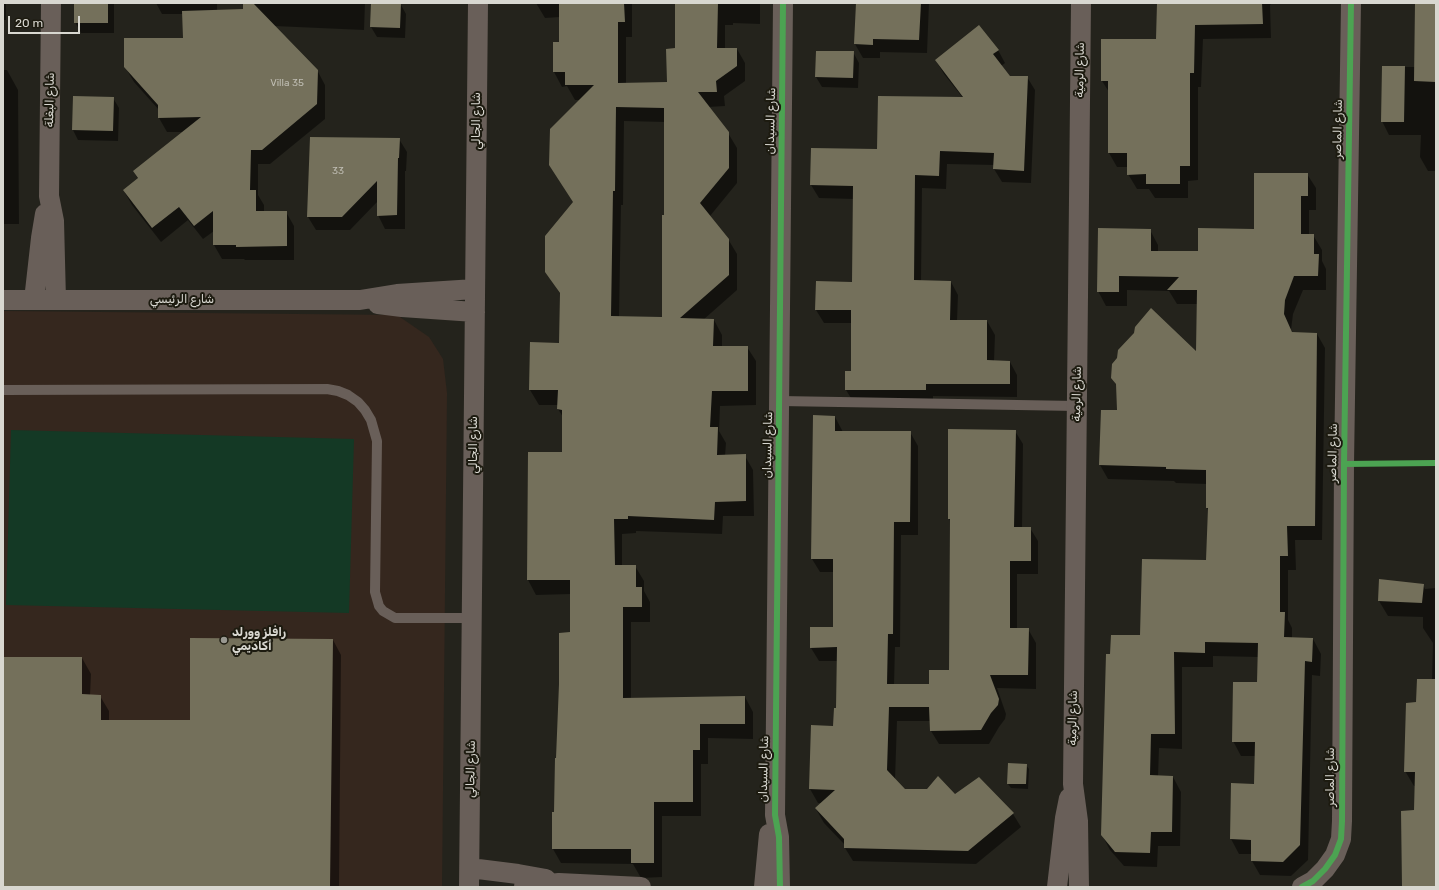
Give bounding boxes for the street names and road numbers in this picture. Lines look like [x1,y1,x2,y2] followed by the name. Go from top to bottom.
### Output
[1072,42,1088,98] street label: شارع الرمية
[42,72,58,128] street label: شارع البغلة
[763,87,779,155] street label: شارع السيدان
[470,92,484,150] street label: شارع الجالي
[1330,99,1346,159] street label: شارع الماصر
[150,293,214,307] street label: شارع الرئيسي
[1069,366,1085,422] street label: شارع الرمية
[760,411,776,479] street label: شارع السيدان
[467,416,481,474] street label: شارع الجالي
[1325,423,1341,483] street label: شارع الماصر
[1065,690,1081,746] street label: شارع الرمية
[756,735,772,803] street label: شارع السيدان
[463,740,479,798] street label: شارع الجالي
[1324,747,1338,807] street label: شارع الماصر

